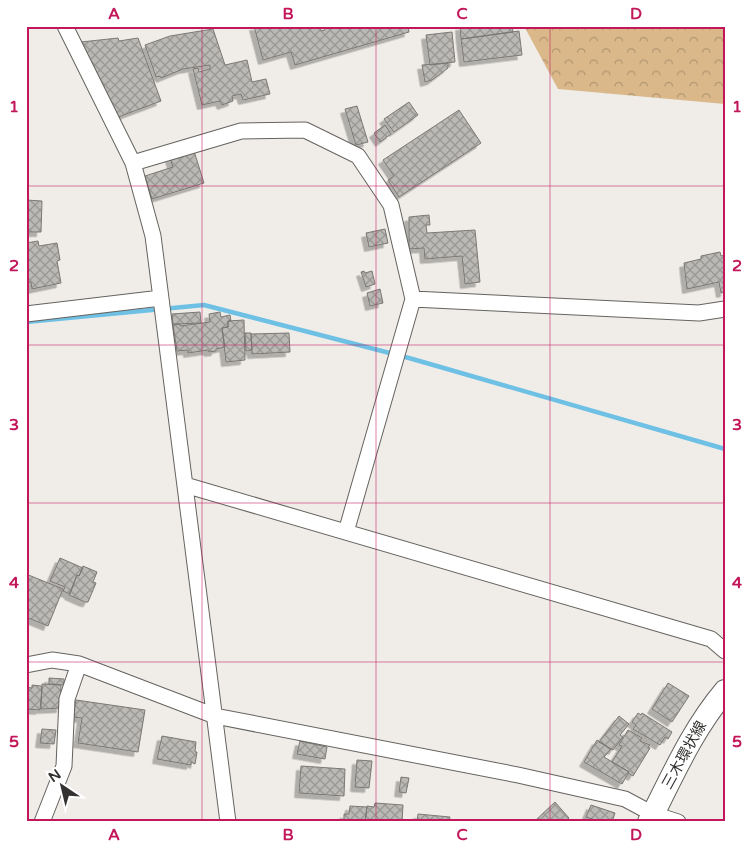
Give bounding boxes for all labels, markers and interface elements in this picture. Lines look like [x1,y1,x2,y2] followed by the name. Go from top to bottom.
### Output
[108,4,120,24] text: A
[282,4,294,24] text: B
[456,4,468,24] text: C
[630,4,642,24] text: D
[9,97,19,117] text: 1
[732,97,742,117] text: 1
[9,256,19,276] text: 2
[732,256,742,276] text: 2
[9,415,19,435] text: 3
[732,415,742,435] text: 3
[9,573,19,593] text: 4
[732,573,742,593] text: 4
[658,718,710,792] street label: 三木環状線
[9,732,19,752] text: 5
[732,732,742,752] text: 5
[38,760,88,810] north arrow
[45,766,64,786] text: N
[108,825,120,845] text: A
[282,825,294,845] text: B
[456,825,468,845] text: C
[630,825,642,845] text: D

